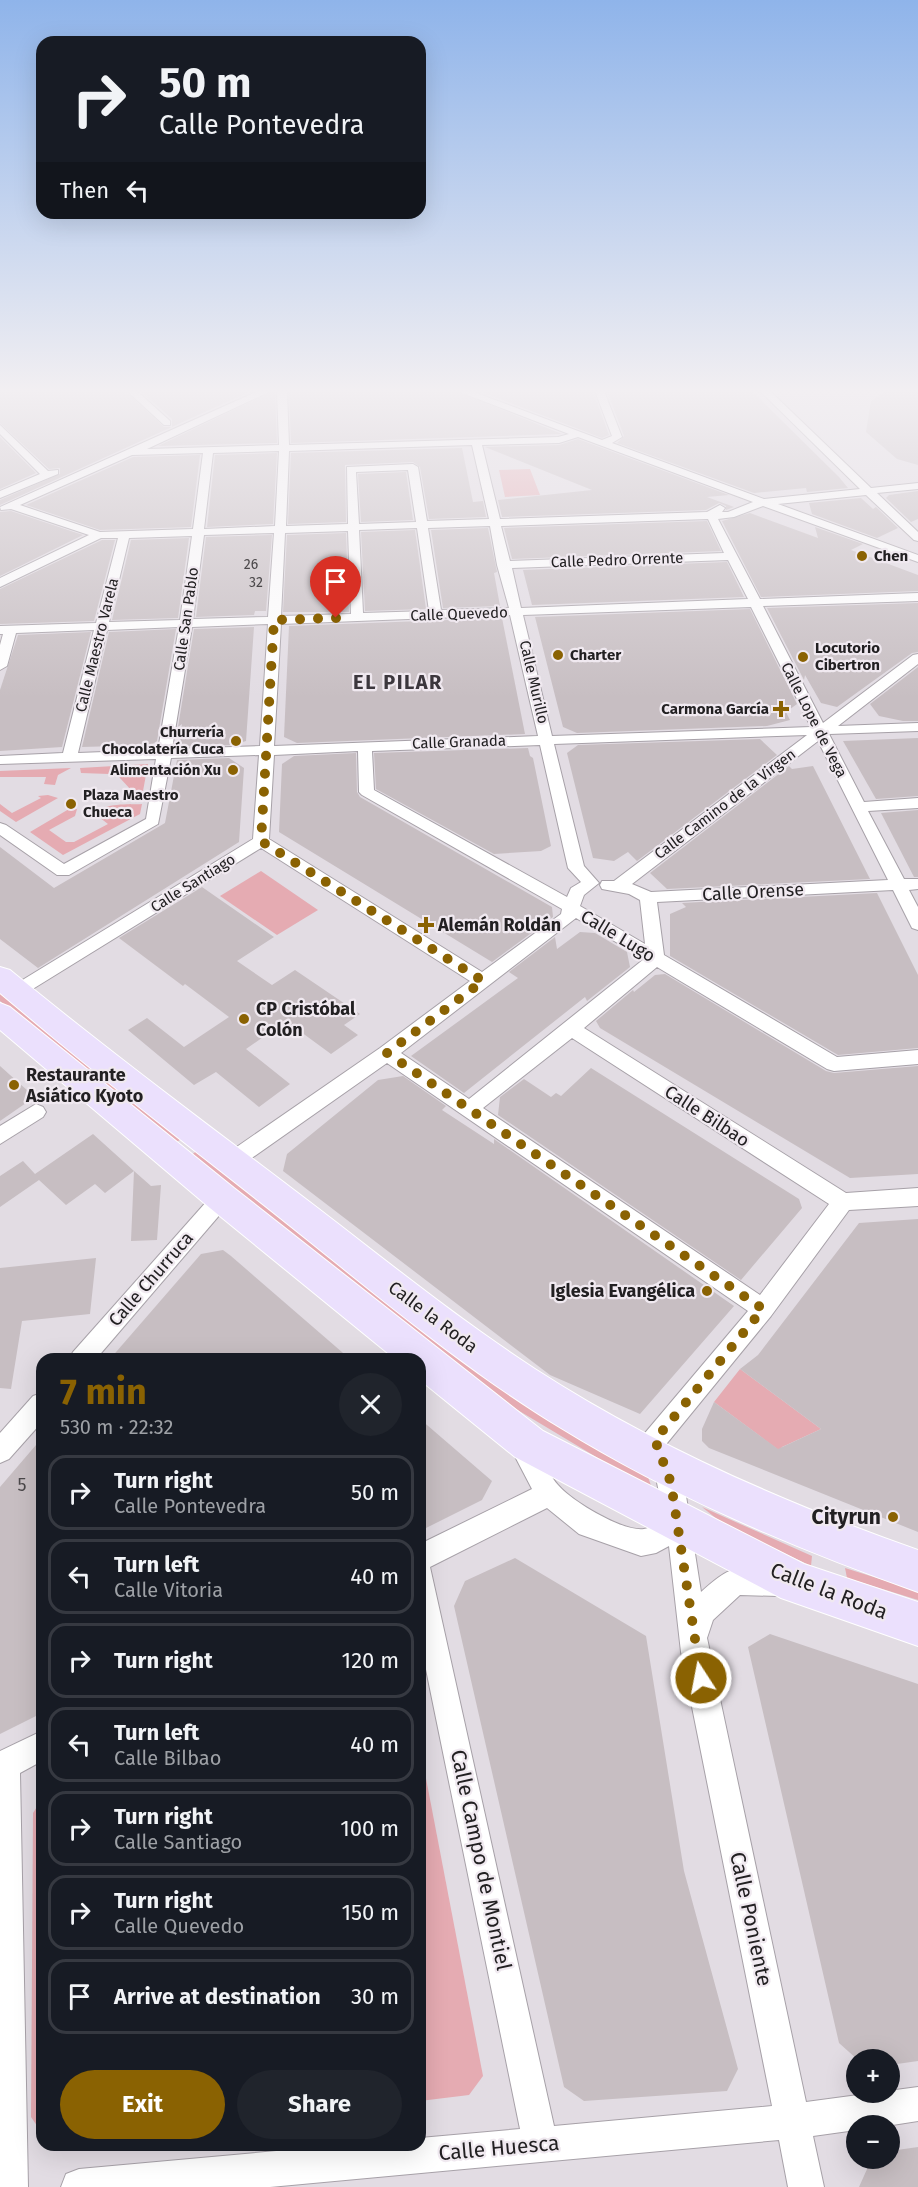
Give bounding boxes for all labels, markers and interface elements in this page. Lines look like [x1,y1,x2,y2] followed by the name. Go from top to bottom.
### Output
[159,58,252,108] text: 50 m
[60,60,138,138] icon: right
[159,109,364,141] text: Calle Pontevedra
[121,174,154,207] icon: left
[60,177,109,204] text: Then
[874,547,908,565] place label: Chen
[550,549,684,571] street label: Calle Pedro Orrente
[855,549,869,563] marker: Chen
[244,556,258,573] house number: 26
[310,556,361,618] pin
[319,565,352,598] icon: arrive
[170,566,202,672] street label: Calle San Pablo
[249,574,263,591] house number: 32
[72,576,122,714] street label: Calle Maestro Varela
[410,603,508,625] street label: Calle Quevedo
[516,639,552,725] street label: Calle Murillo
[815,639,880,674] place label: Locutorio Cibertron
[570,646,622,664] place label: Charter
[551,648,565,662] marker: Charter
[796,650,810,664] marker: Locutorio Cibertron
[777,659,851,781] street label: Calle Lope de Vega
[353,670,443,694] district label: EL PILAR
[661,700,769,718] place label: Carmona García
[774,702,788,716] marker: Carmona García
[102,723,224,758] place label: Churrería Chocolatería Cuca
[412,731,506,753] street label: Calle Granada
[229,734,243,748] marker: Churrería Chocolatería Cuca
[651,745,799,863] street label: Calle Camino de la Virgen
[110,761,221,779] place label: Alimentación Xu
[226,763,240,777] marker: Alimentación Xu
[83,786,179,821] place label: Plaza Maestro Chueca
[64,797,78,811] marker: Plaza Maestro Chueca
[147,850,239,916] street label: Calle Santiago
[701,878,805,906] street label: Calle Orense
[577,905,659,967] street label: Calle Lugo
[437,914,561,936] place label: Alemán Roldán
[419,918,433,932] marker: Alemán Roldán
[256,998,356,1041] place label: CP Cristóbal Colón
[237,1012,251,1026] marker: CP Cristóbal Colón
[25,1064,143,1107] place label: Restaurante Asiático Kyoto
[7,1078,21,1092] marker: Restaurante Asiático Kyoto
[660,1080,754,1152] street label: Calle Bilbao
[104,1227,198,1331] street label: Calle Churruca
[384,1276,482,1358] street label: Calle la Roda
[550,1280,695,1302] place label: Iglesia Evangélica
[700,1284,714,1298] marker: Iglesia Evangélica
[60,1370,147,1414] text: 7 min
[339,1373,402,1436] button: close
[60,1415,173,1439] text: 530 m · 22:32
[114,1467,213,1494] text: Turn right
[17,1474,27,1496] house number: 5
[63,1476,96,1509] icon: right
[351,1479,399,1506] text: 50 m
[114,1494,266,1518] text: Calle Pontevedra
[812,1504,881,1530] place label: Cityrun
[886,1510,900,1524] marker: Cityrun
[114,1551,199,1578] text: Turn left
[767,1557,891,1625] street label: Calle la Roda
[63,1560,96,1593] icon: left
[350,1563,399,1590] text: 40 m
[114,1578,223,1602] text: Calle Vitoria
[63,1644,96,1677] icon: right
[669,1646,733,1710] position arrow
[114,1647,213,1674] text: Turn right
[342,1647,399,1674] text: 120 m
[114,1719,199,1746] text: Turn left
[63,1728,96,1761] icon: left
[350,1731,399,1758] text: 40 m
[114,1746,221,1770] text: Calle Bilbao
[445,1747,517,1973] street label: Calle Campo de Montiel
[114,1803,213,1830] text: Turn right
[63,1812,96,1845] icon: right
[340,1815,399,1842] text: 100 m
[114,1830,242,1854] text: Calle Santiago
[724,1850,778,1988] street label: Calle Poniente
[114,1887,213,1914] text: Turn right
[63,1896,96,1929] icon: right
[341,1899,399,1926] text: 150 m
[114,1914,244,1938] text: Calle Quevedo
[63,1980,96,2013] icon: arrive
[114,1983,321,2010] text: Arrive at destination
[351,1983,399,2010] text: 30 m
[846,2049,900,2169] map controls
[846,2049,900,2103] button: +
[60,2070,225,2139] button: Exit
[237,2070,402,2139] button: Share
[846,2115,900,2169] button: −
[438,2130,560,2166] street label: Calle Huesca

